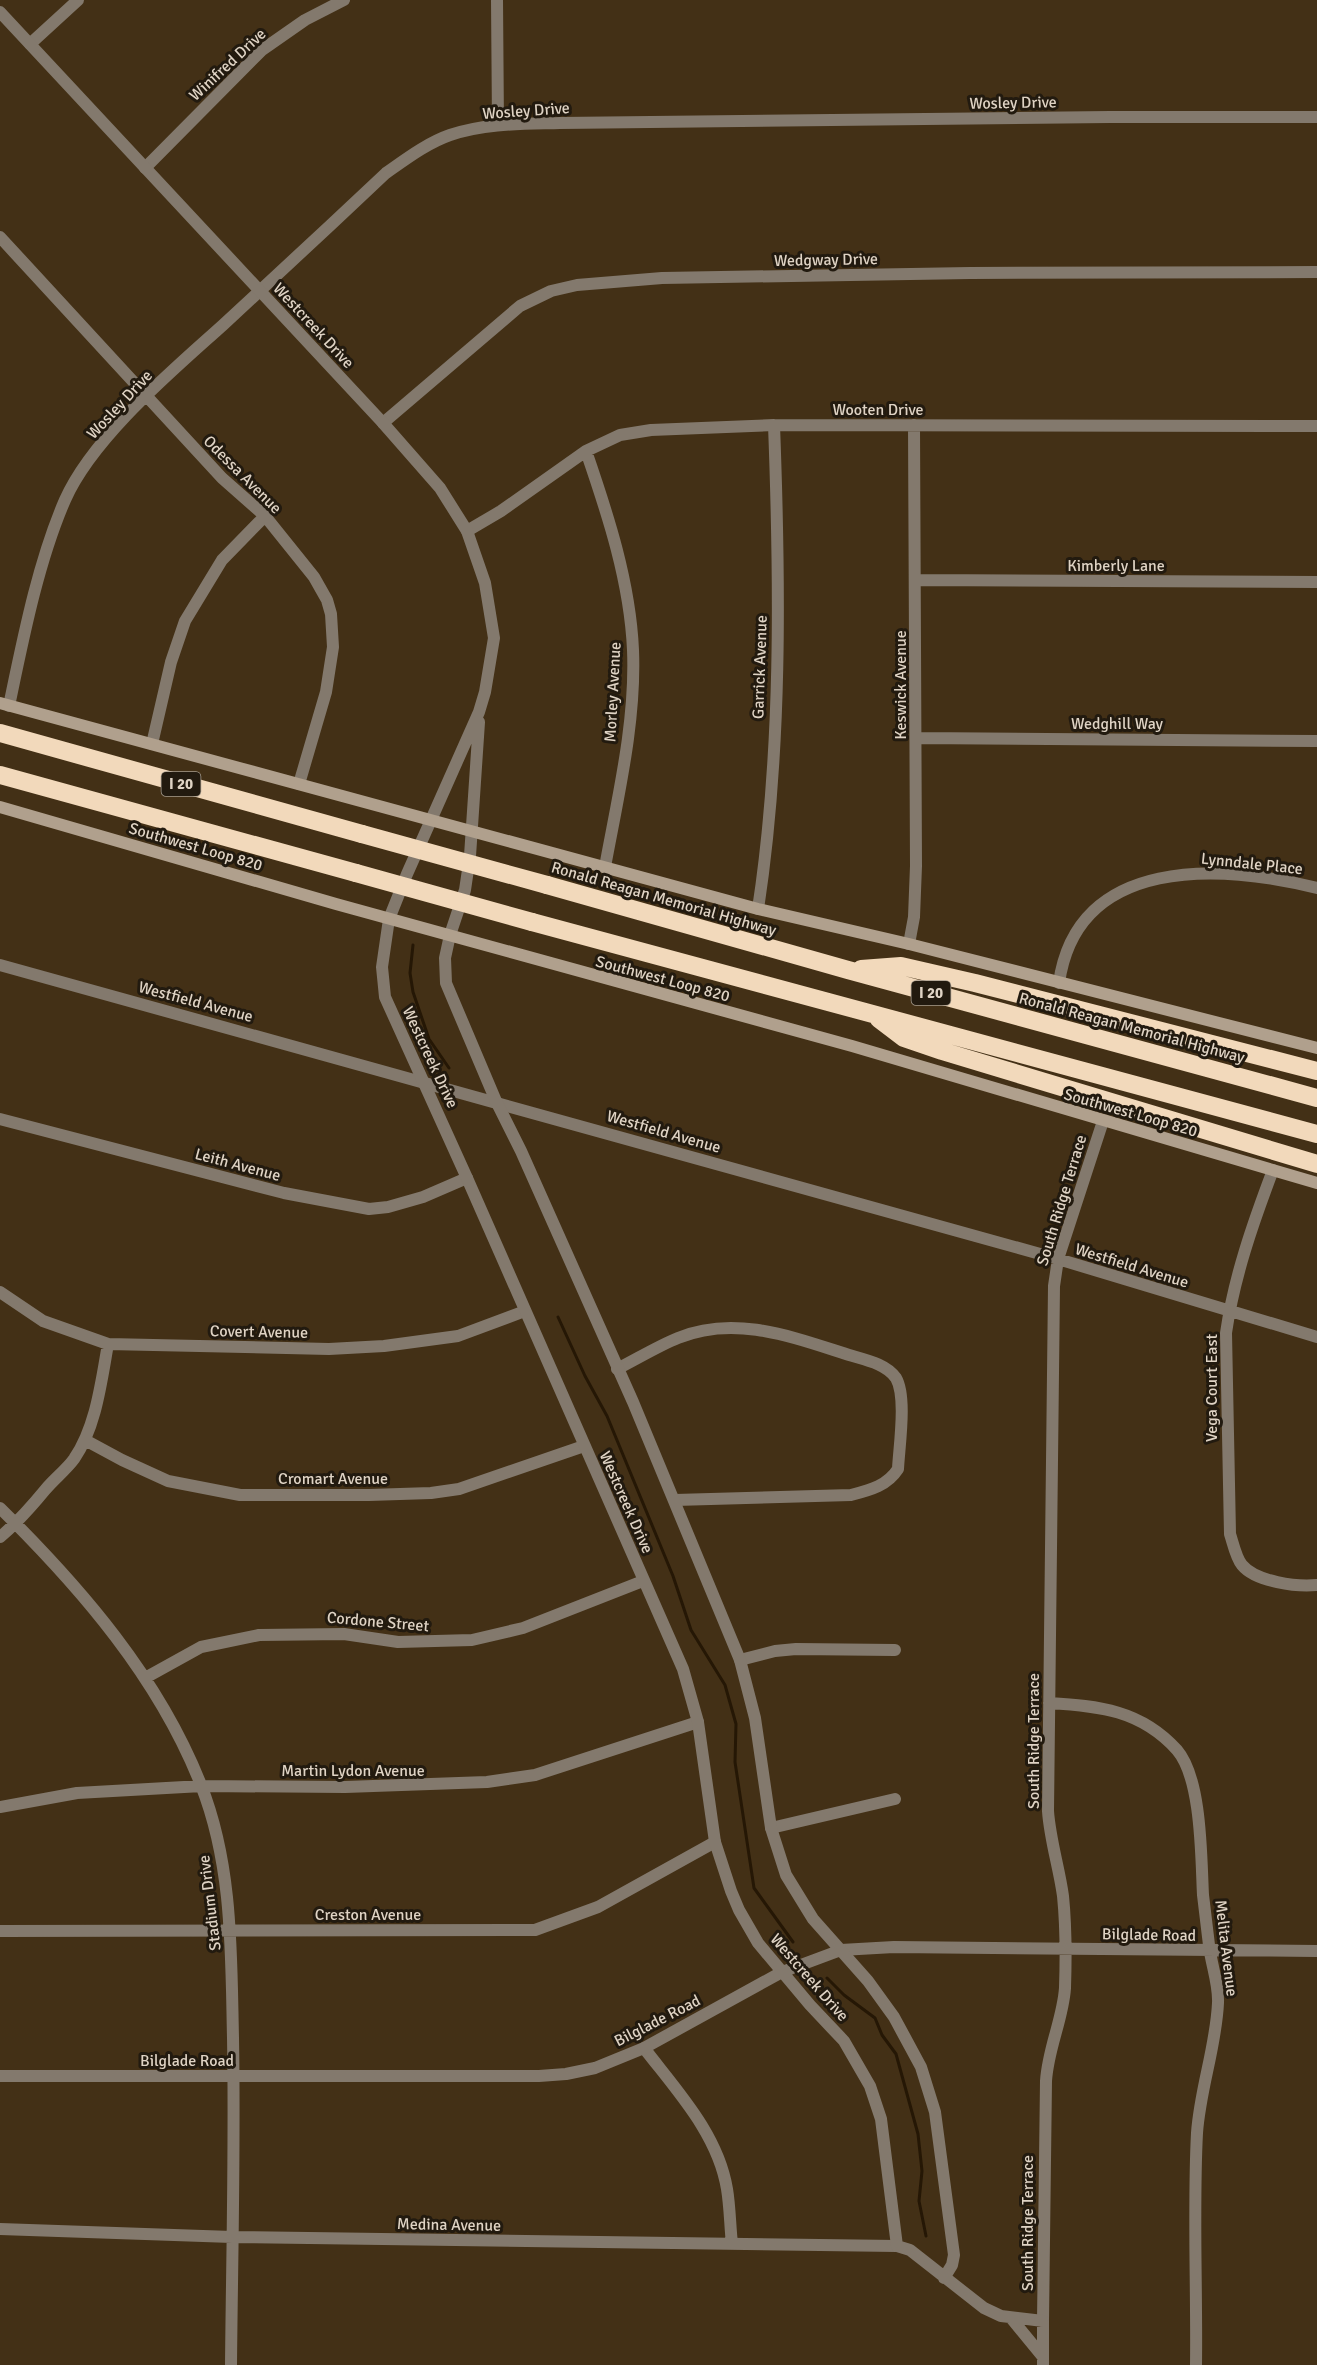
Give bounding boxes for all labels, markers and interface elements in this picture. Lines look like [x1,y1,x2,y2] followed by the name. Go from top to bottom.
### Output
[185,24,270,105] street label: Winifred Drive
[969,92,1057,114] street label: Wosley Drive
[482,98,570,124] street label: Wosley Drive
[774,249,878,271] street label: Wedgway Drive
[268,279,358,373] street label: Westcreek Drive
[83,366,157,443] street label: Wosley Drive
[833,400,923,420] street label: Wooten Drive
[199,431,286,518] street label: Odessa Avenue
[1067,556,1165,576] street label: Kimberly Lane
[748,615,772,719] street label: Garrick Avenue
[891,630,911,740] street label: Keswick Avenue
[600,641,626,743] street label: Morley Avenue
[1071,714,1164,734] street label: Wedghill Way
[162,772,201,796] road number: I 20
[127,818,265,876] street label: Southwest Loop 820
[1200,849,1304,879] street label: Lynndale Place
[549,857,779,941] street label: Ronald Reagan Memorial Highway
[593,951,732,1006] street label: Southwest Loop 820
[136,977,255,1027] street label: Westfield Avenue
[912,981,950,1005] road number: I 20
[1017,988,1247,1068] street label: Ronald Reagan Memorial Highway
[398,1003,462,1111] street label: Westcreek Drive
[1062,1084,1200,1142] street label: Southwest Loop 820
[604,1106,723,1158] street label: Westfield Avenue
[1033,1132,1091,1268] street label: South Ridge Terrace
[193,1144,283,1186] street label: Leith Avenue
[1072,1239,1191,1293] street label: Westfield Avenue
[210,1321,308,1343] street label: Covert Avenue
[1202,1334,1222,1442] street label: Vega Court East
[595,1448,658,1557] street label: Westcreek Drive
[278,1469,388,1489] street label: Cromart Avenue
[326,1608,430,1636] street label: Cordone Street
[1024,1673,1044,1809] street label: South Ridge Terrace
[281,1761,425,1781] street label: Martin Lydon Avenue
[194,1854,226,1952] street label: Stadium Drive
[1210,1899,1242,1998] street label: Melita Avenue
[315,1905,421,1925] street label: Creston Avenue
[1102,1924,1196,1946] street label: Bilglade Road
[766,1930,853,2026] street label: Westcreek Drive
[611,1991,704,2051] street label: Bilglade Road
[140,2051,234,2071] street label: Bilglade Road
[1018,2155,1038,2291] street label: South Ridge Terrace
[397,2214,501,2236] street label: Medina Avenue

